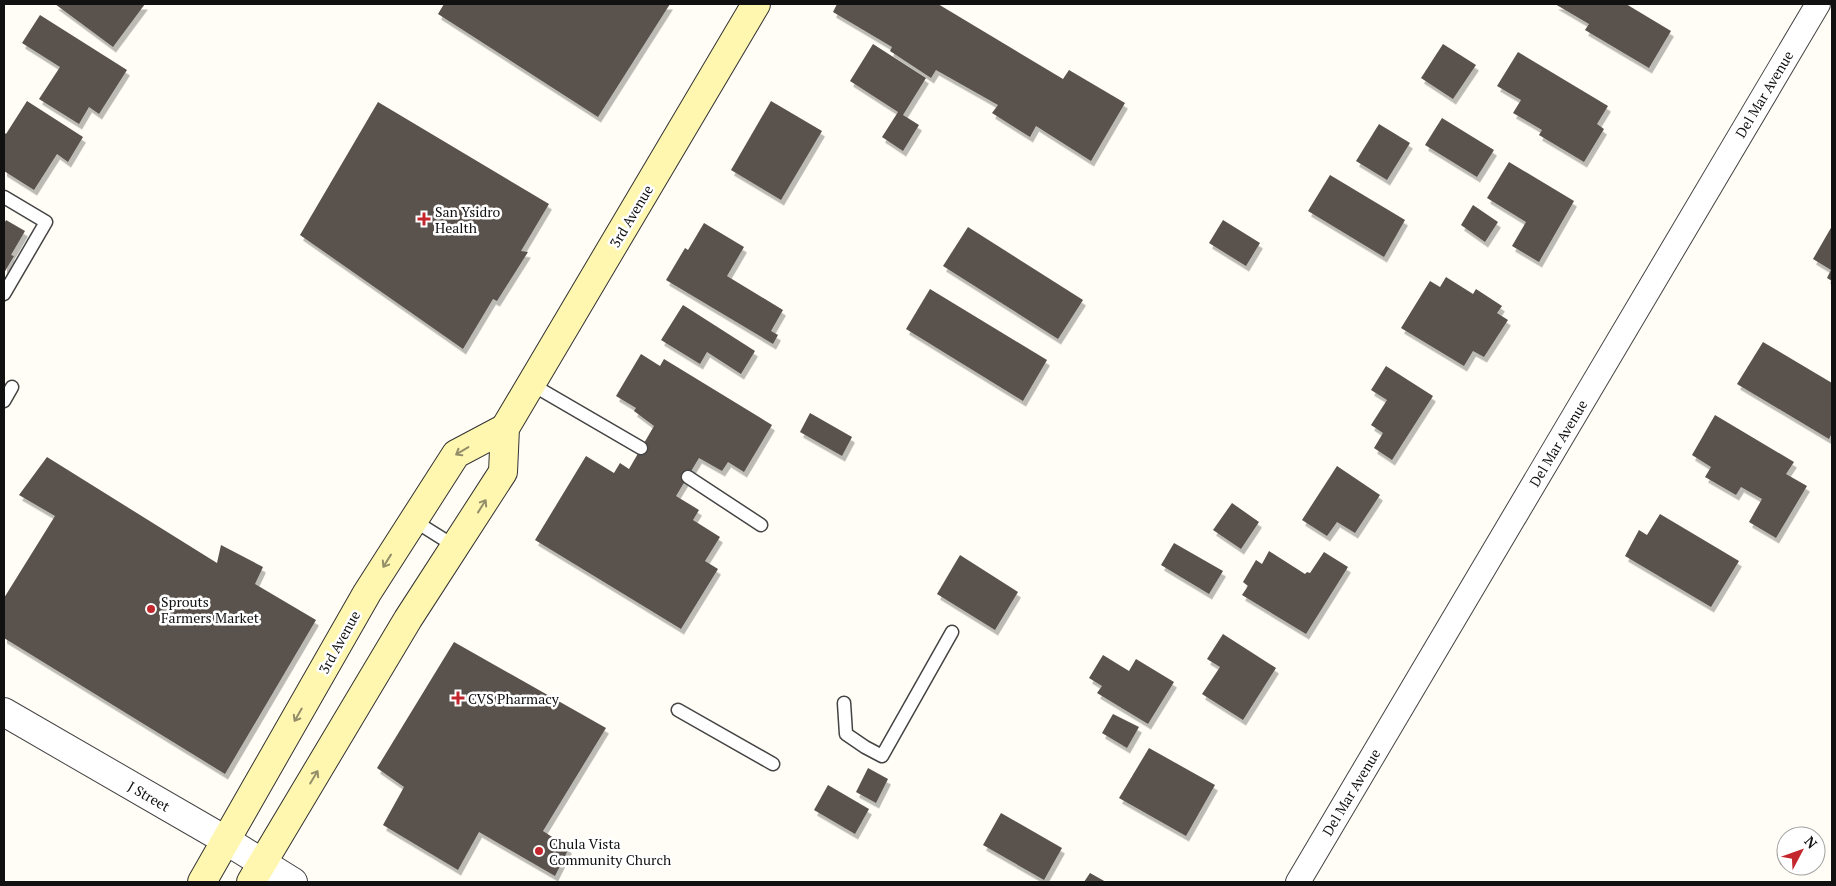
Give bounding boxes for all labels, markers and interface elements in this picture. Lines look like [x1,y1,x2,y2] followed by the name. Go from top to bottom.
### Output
[1731,47,1797,141] street label: Del Mar Avenue
[605,181,657,251] street label: 3rd Avenue
[435,202,501,237] place label: San Ysidro Health
[417,212,431,226] marker: San Ysidro Health
[1525,396,1591,490] street label: Del Mar Avenue
[456,447,470,457] one-way arrow
[477,499,487,513] one-way arrow
[381,554,391,568] one-way arrow
[161,592,260,627] place label: Sprouts Farmers Market
[145,603,157,615] marker: Sprouts Farmers Market
[314,607,364,677] street label: 3rd Avenue
[468,689,560,708] place label: CVS Pharmacy
[452,692,464,704] marker: CVS Pharmacy
[293,708,303,723] one-way arrow
[1318,745,1384,839] street label: Del Mar Avenue
[309,770,319,785] one-way arrow
[125,776,174,816] street label: J Street
[1776,826,1826,876] north arrow
[1801,832,1822,853] text: N
[549,834,671,869] place label: Chula Vista Community Church
[533,845,545,857] marker: Chula Vista Community Church

